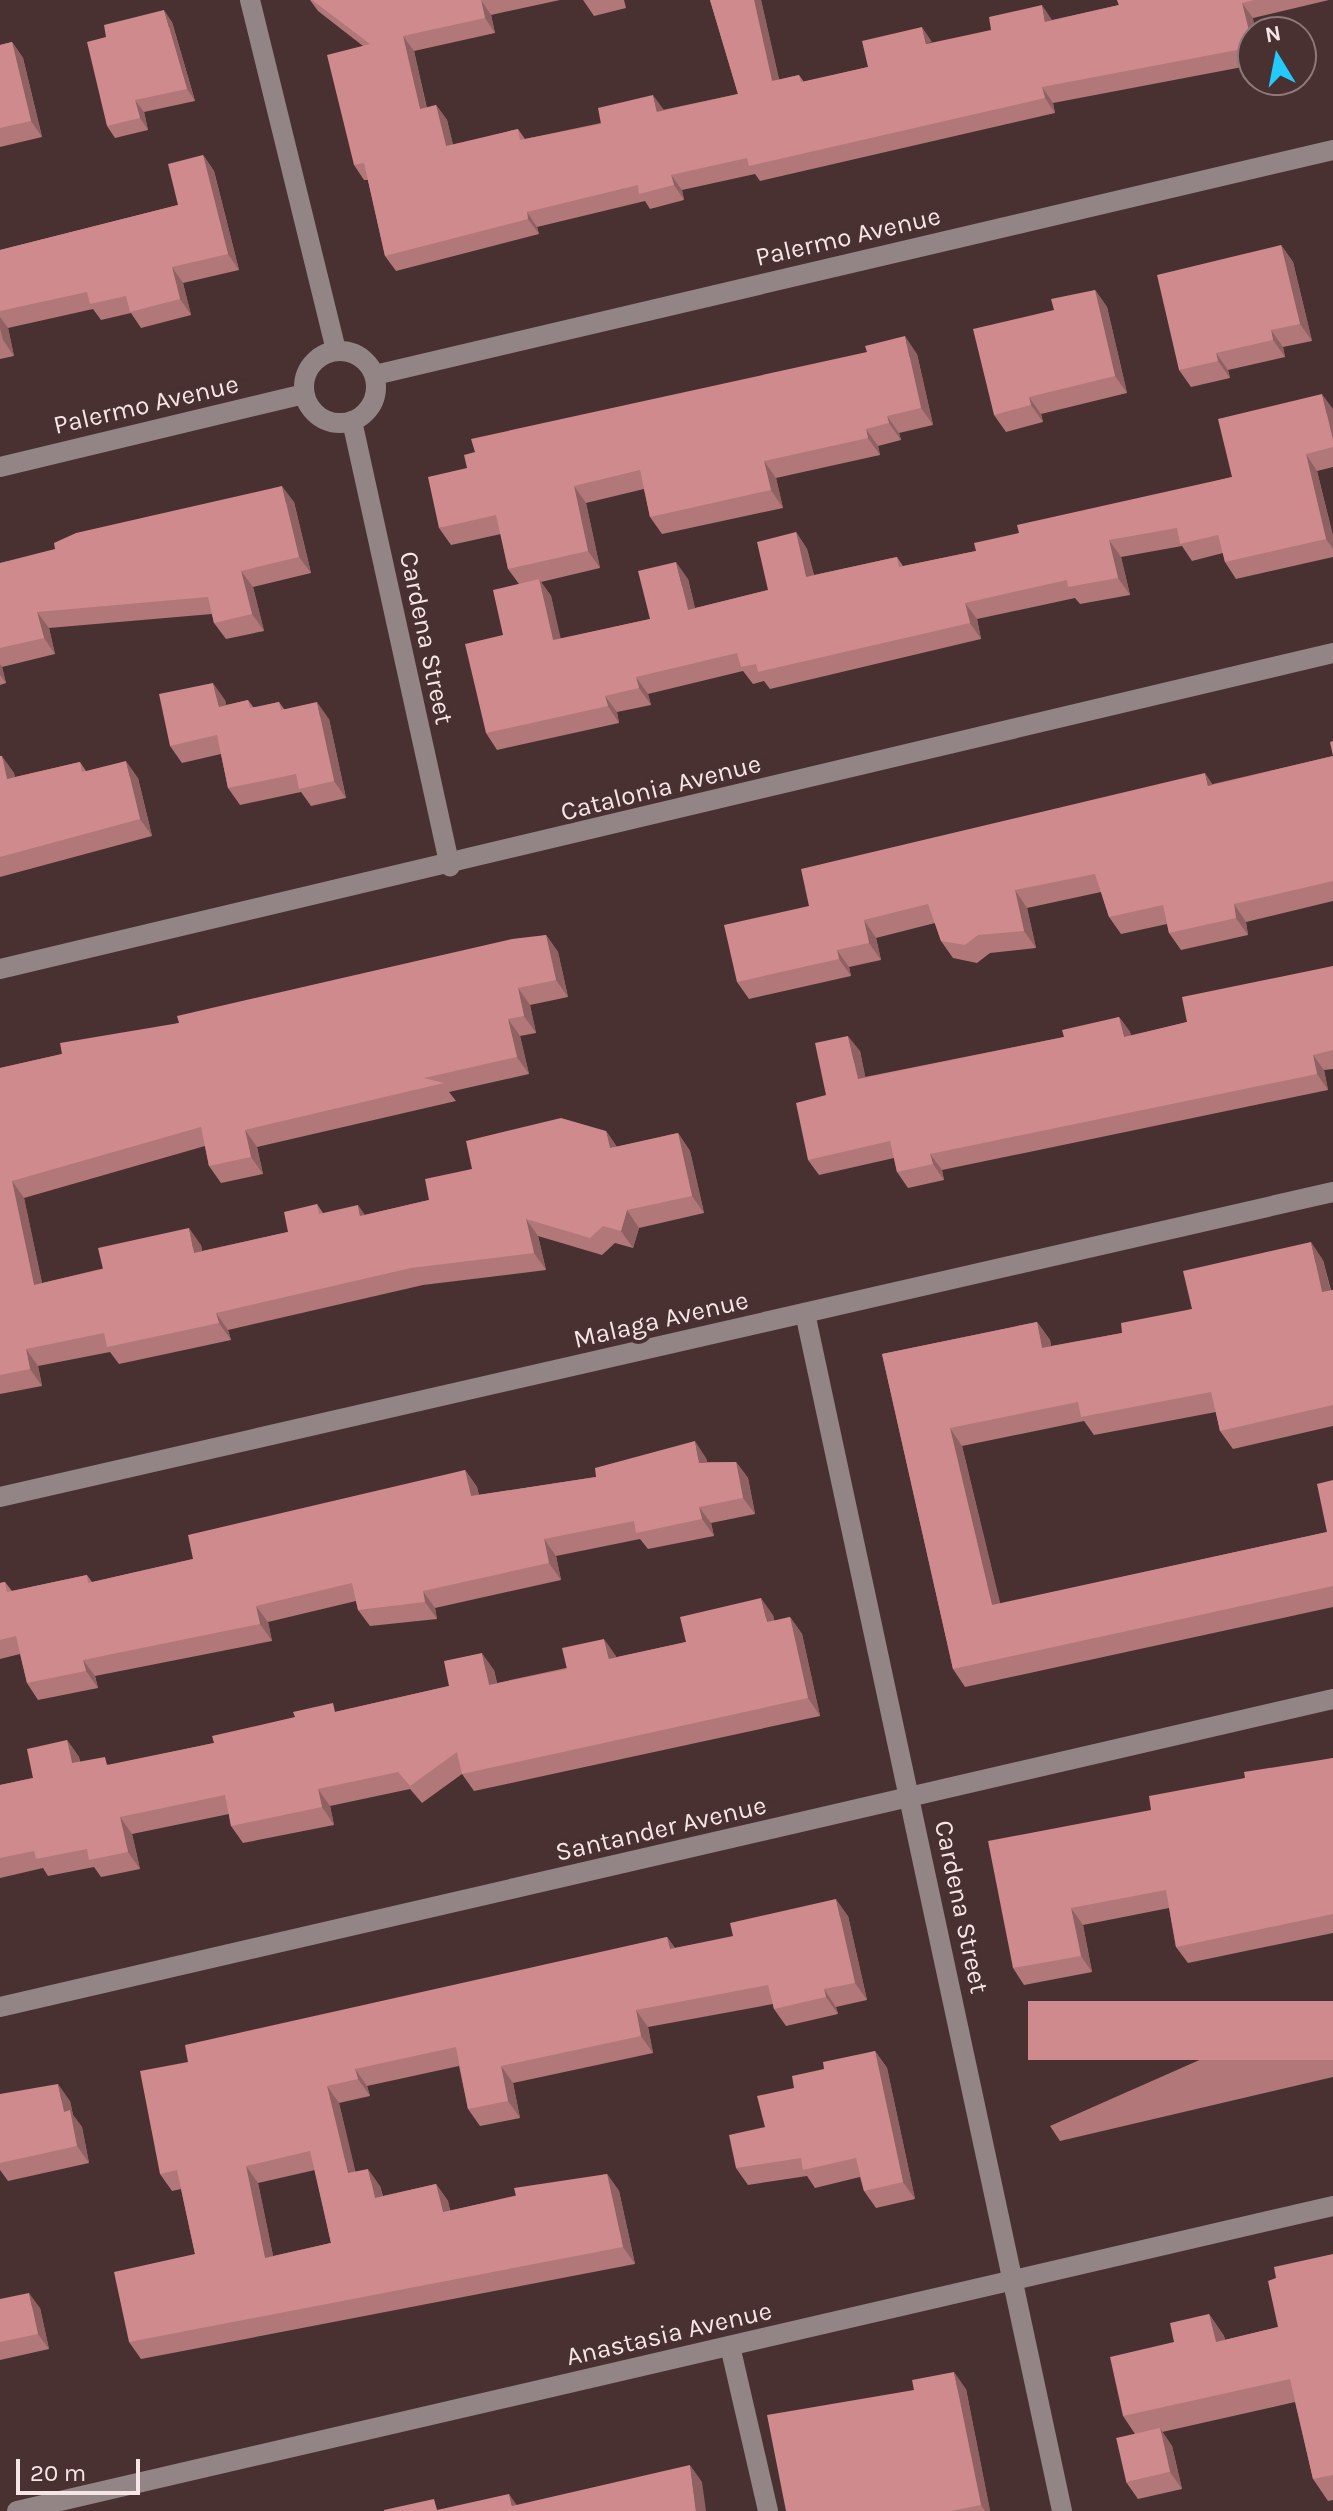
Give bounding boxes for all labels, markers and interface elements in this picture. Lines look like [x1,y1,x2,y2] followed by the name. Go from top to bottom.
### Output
[1237,16,1317,96] north arrow
[1263,20,1283,49] text: N
[752,201,944,273] street label: Palermo Avenue
[50,369,242,441] street label: Palermo Avenue
[392,549,460,727] street label: Cardena Street
[558,748,764,828] street label: Catalonia Avenue
[570,1285,752,1355] street label: Malaga Avenue
[553,1790,769,1868] street label: Santander Avenue
[927,1818,995,1996] street label: Cardena Street
[563,2295,775,2373] street label: Anastasia Avenue
[20,2443,144,2493] scale bar
[30,2459,86,2487] text: 20 m

